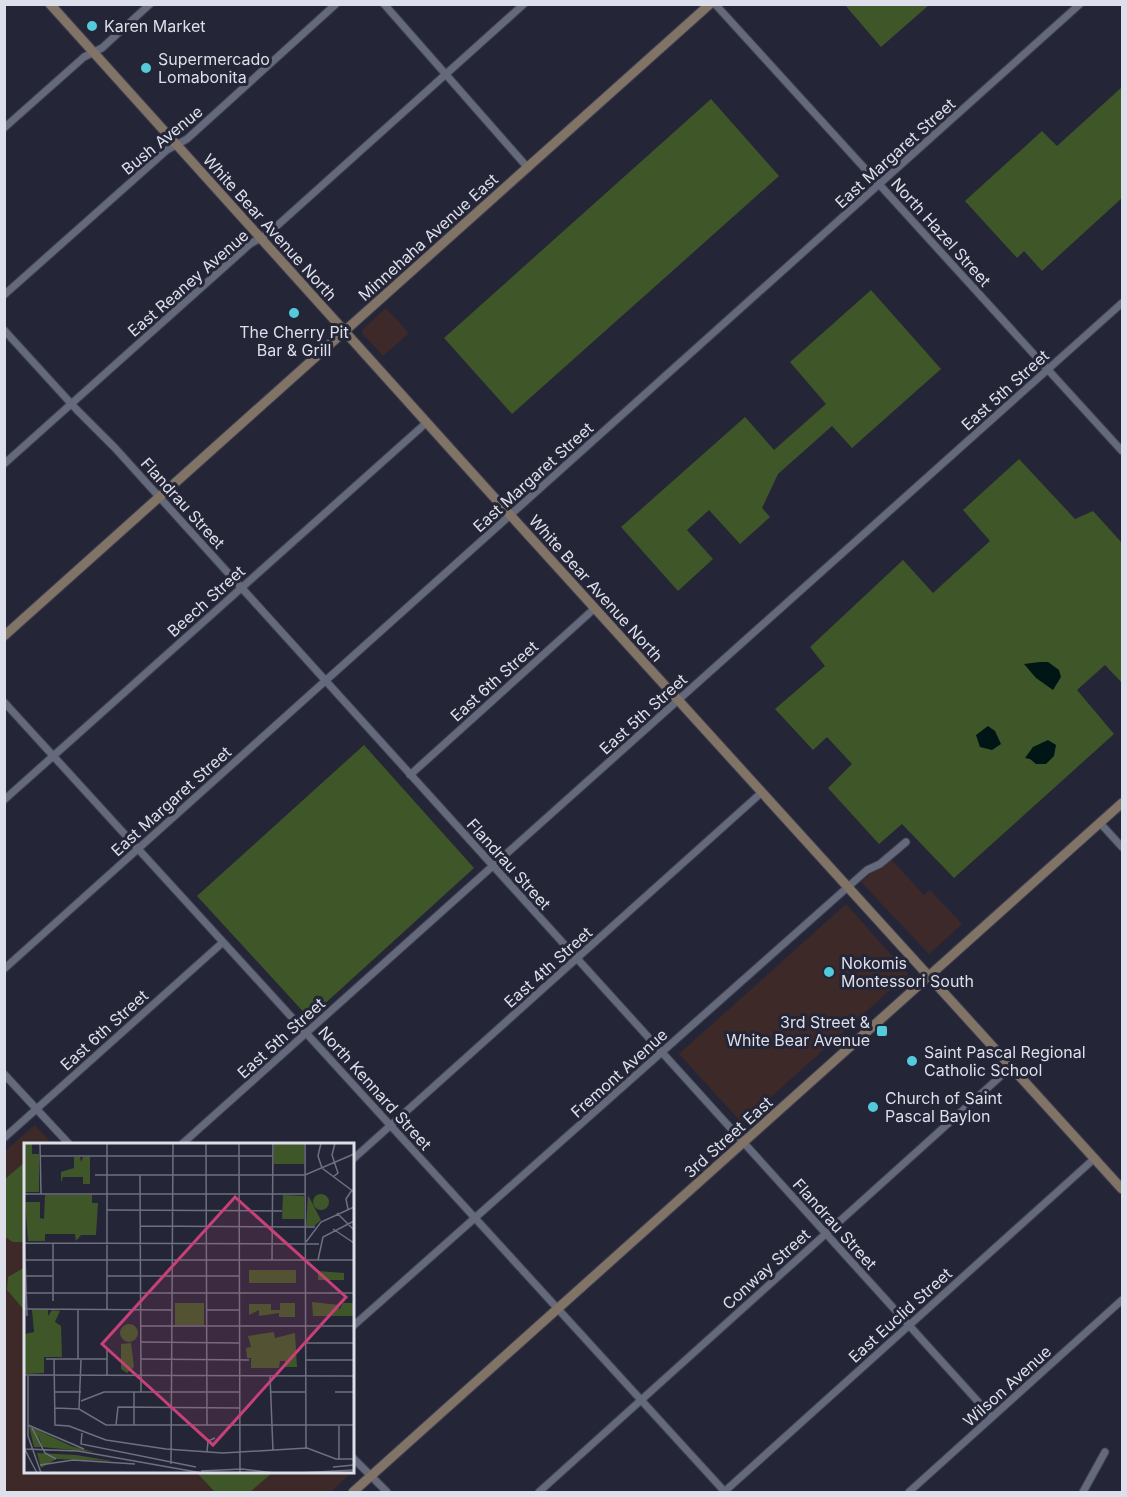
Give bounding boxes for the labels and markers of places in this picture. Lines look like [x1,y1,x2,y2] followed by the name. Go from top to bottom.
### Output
[104,16,205,36] place label: Karen Market
[85,19,99,33] marker: Karen Market
[158,49,270,87] place label: Supermercado Lomabonita
[139,61,153,75] marker: Supermercado Lomabonita
[287,306,301,320] marker: The Cherry Pit Bar & Grill
[239,322,349,360] place label: The Cherry Pit Bar & Grill
[841,953,974,991] place label: Nokomis Montessori South
[822,965,836,979] marker: Nokomis Montessori South
[726,1012,871,1050] place label: 3rd Street & White Bear Avenue
[875,1024,889,1038] marker: 3rd Street & White Bear Avenue
[924,1042,1086,1080] place label: Saint Pascal Regional Catholic School
[905,1054,919,1068] marker: Saint Pascal Regional Catholic School
[885,1088,1002,1126] place label: Church of Saint Pascal Baylon
[866,1100,880,1114] marker: Church of Saint Pascal Baylon

